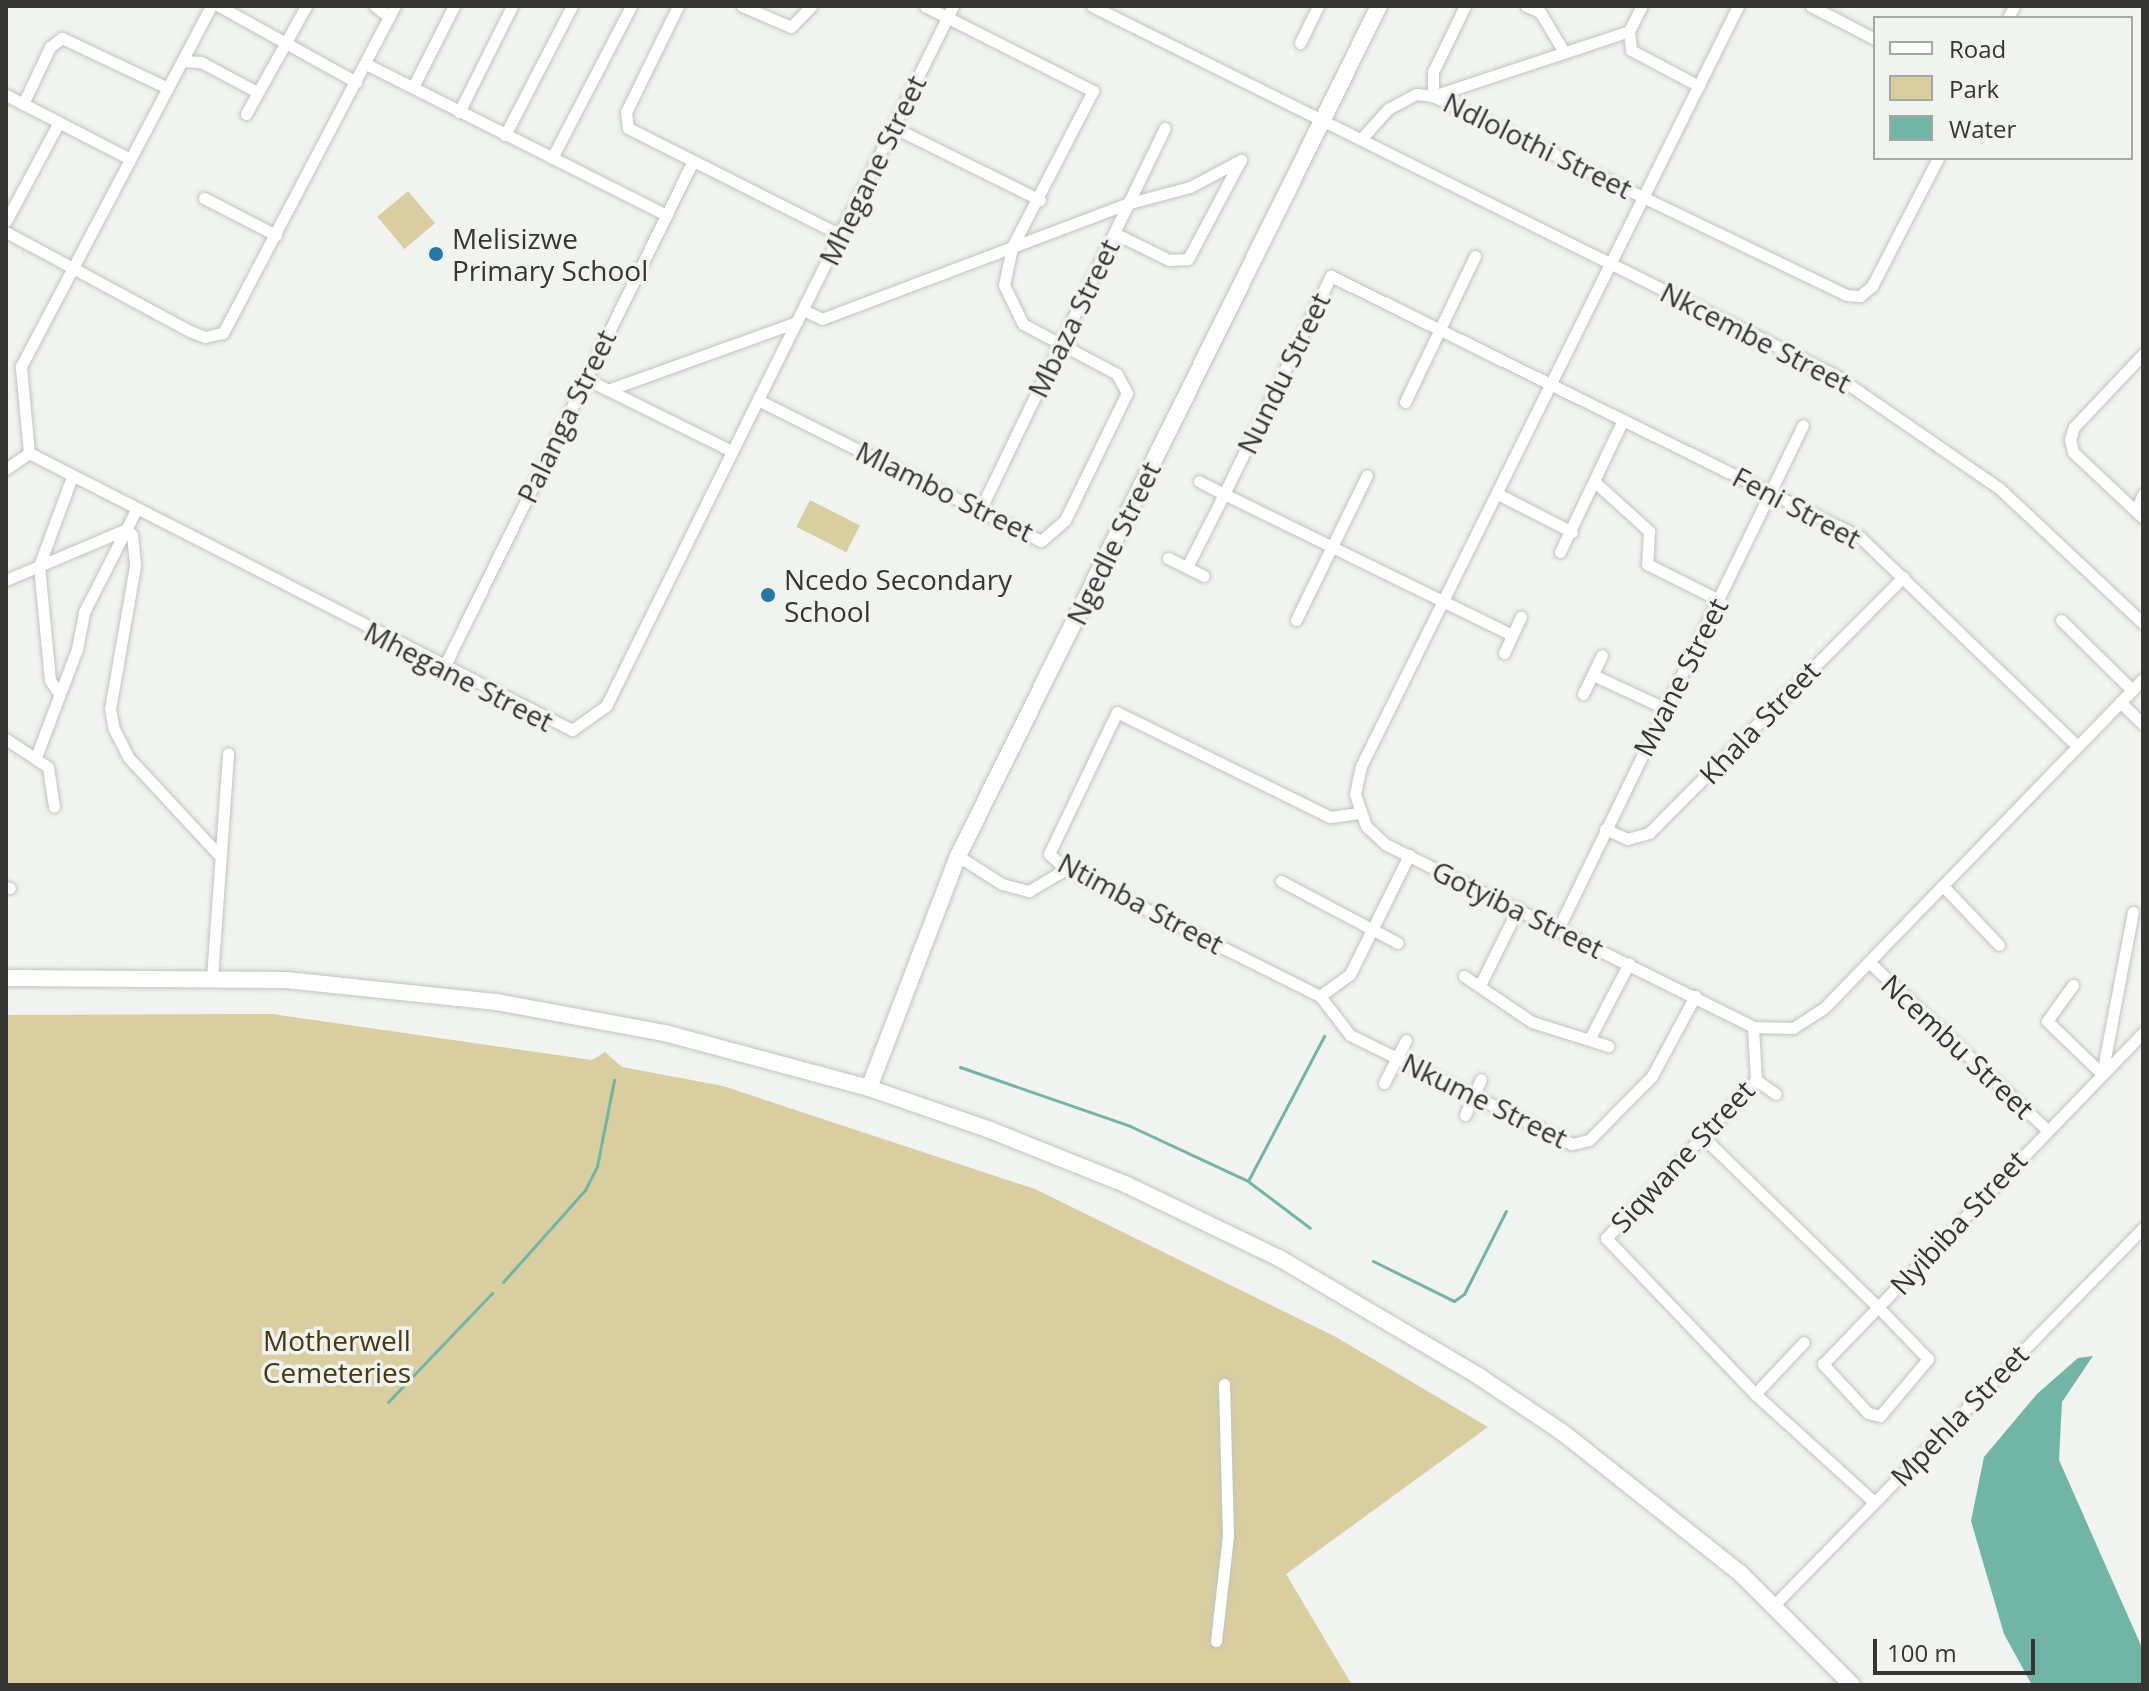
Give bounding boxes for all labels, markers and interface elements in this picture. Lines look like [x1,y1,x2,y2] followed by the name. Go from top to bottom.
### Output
[1873,16,2133,160] legend
[1949,32,2006,65] text: Road
[811,70,933,270] street label: Mhegane Street
[1949,72,1999,105] text: Park
[1438,85,1638,205] street label: Ndlolothi Street
[1949,112,2016,145] text: Water
[452,221,648,287] place label: Melisizwe Primary School
[1020,233,1126,403] street label: Mbaza Street
[427,245,445,263] marker: Melisizwe Primary School
[1655,275,1857,399] street label: Nkcembe Street
[1229,287,1337,459] street label: Nundu Street
[510,324,622,508] street label: Palanga Street
[851,434,1039,548] street label: Mlambo Street
[1059,456,1167,630] street label: Ngedle Street
[1727,459,1867,555] street label: Feni Street
[784,562,1012,628] place label: Ncedo Secondary School
[759,586,777,604] marker: Ncedo Secondary School
[1626,592,1734,762] street label: Mvane Street
[359,614,559,738] street label: Mhegane Street
[1692,654,1826,790] street label: Khala Street
[1053,845,1229,961] street label: Ntimba Street
[1427,853,1609,965] street label: Gotyiba Street
[1875,967,2041,1125] street label: Ncembu Street
[1397,1045,1573,1155] street label: Nkume Street
[1603,1073,1761,1239] street label: Siqwane Street
[1883,1143,2033,1301] street label: Nyibiba Street
[263,1323,411,1389] park label: Motherwell Cemeteries
[1883,1337,2035,1493] street label: Mpehla Street
[1877,1623,2039,1673] scale bar
[1887,1636,1957,1669] text: 100 m

